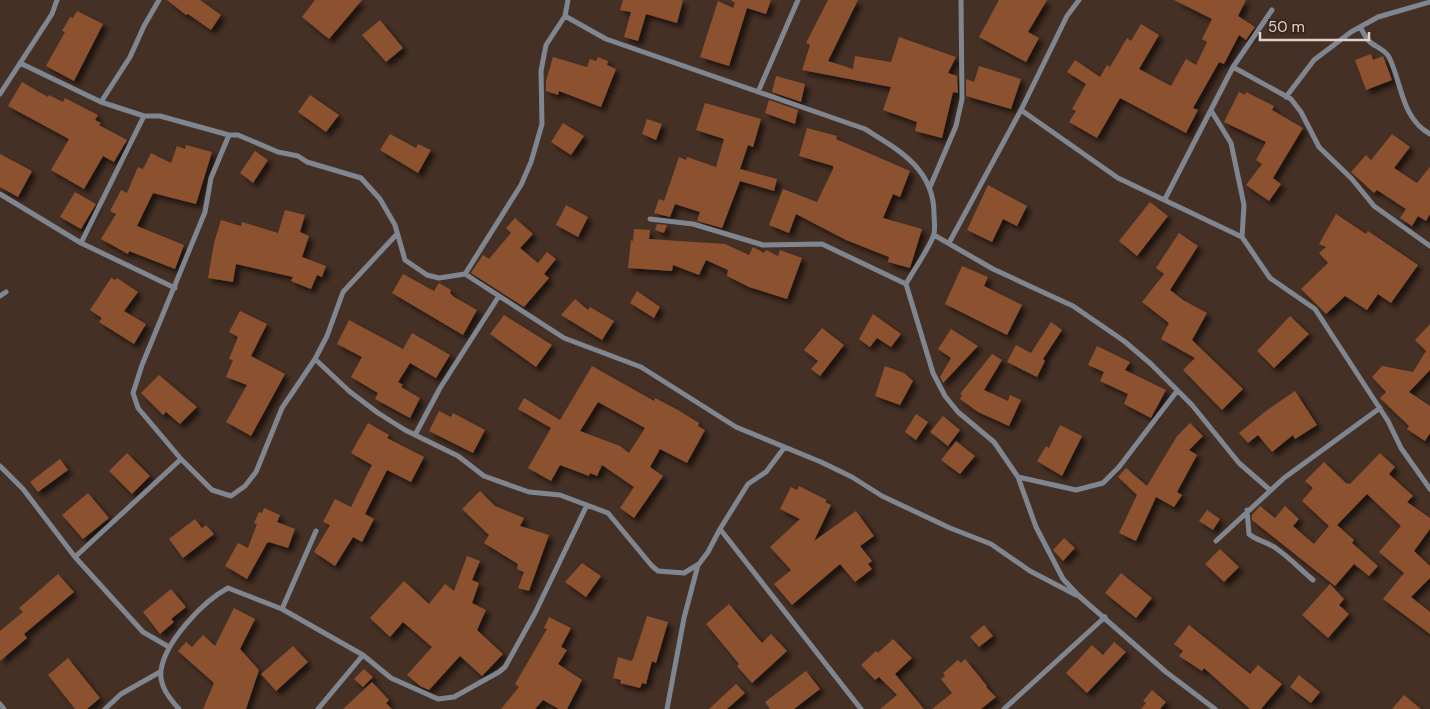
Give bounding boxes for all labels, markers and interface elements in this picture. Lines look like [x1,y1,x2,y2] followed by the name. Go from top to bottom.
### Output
[1260,10,1369,42] scale bar
[1268,17,1305,37] text: 50 m

